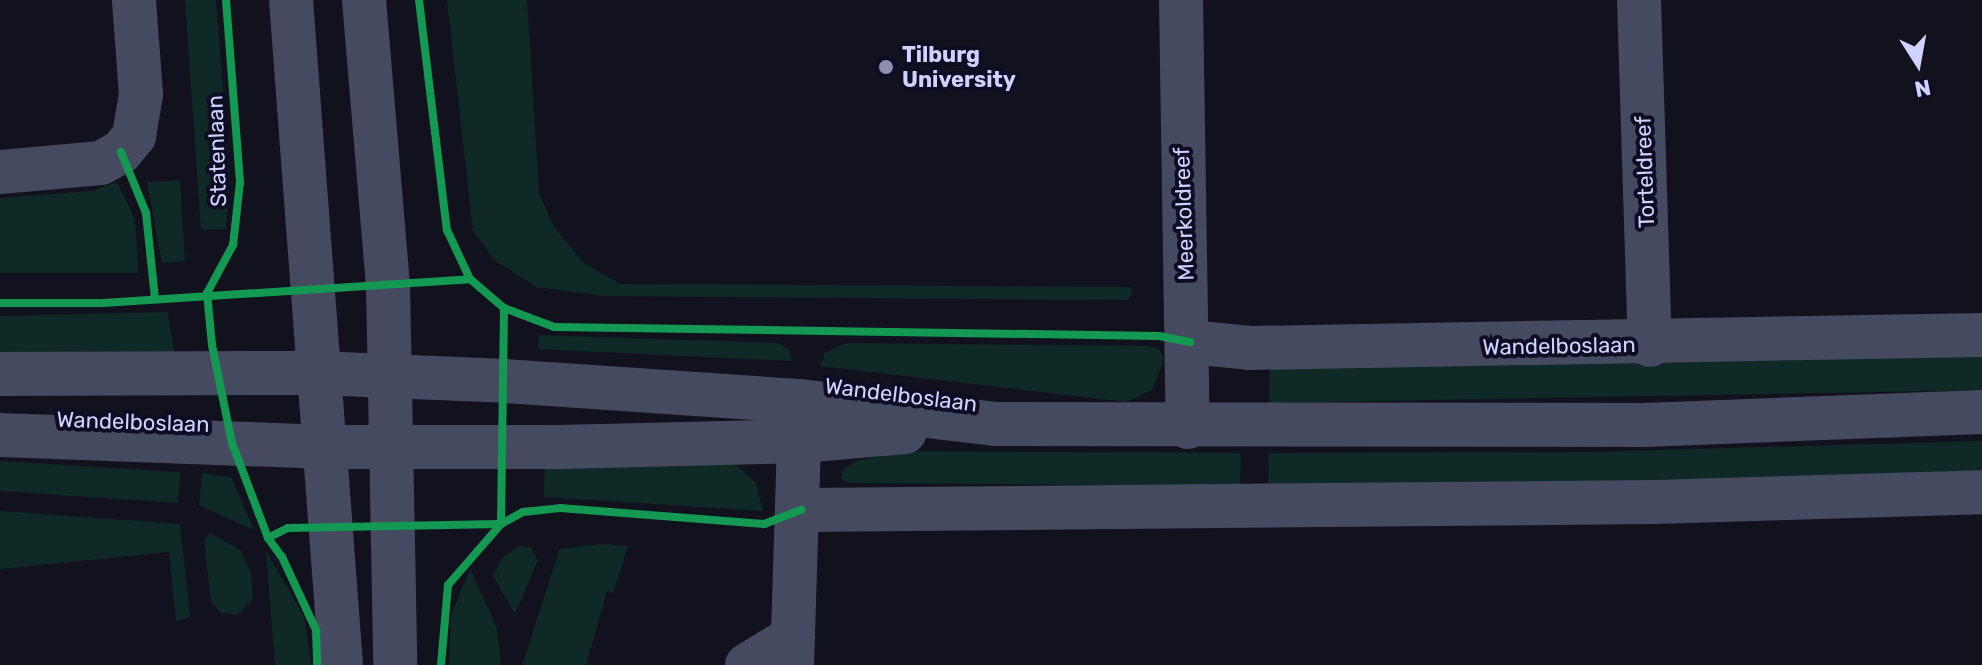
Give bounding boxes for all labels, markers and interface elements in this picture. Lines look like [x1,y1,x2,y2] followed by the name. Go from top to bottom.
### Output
[1878,24,1958,104] north arrow
[902,41,1016,92] place label: Tilburg University
[877,58,895,76] marker: Tilburg University
[1912,73,1933,103] text: N
[202,95,232,207] street label: Statenlaan
[1630,116,1660,228] street label: Torteldreef
[1168,147,1200,281] street label: Meerkoldreef
[1482,331,1636,361] street label: Wandelboslaan
[823,373,979,417] street label: Wandelboslaan
[56,406,210,438] street label: Wandelboslaan

